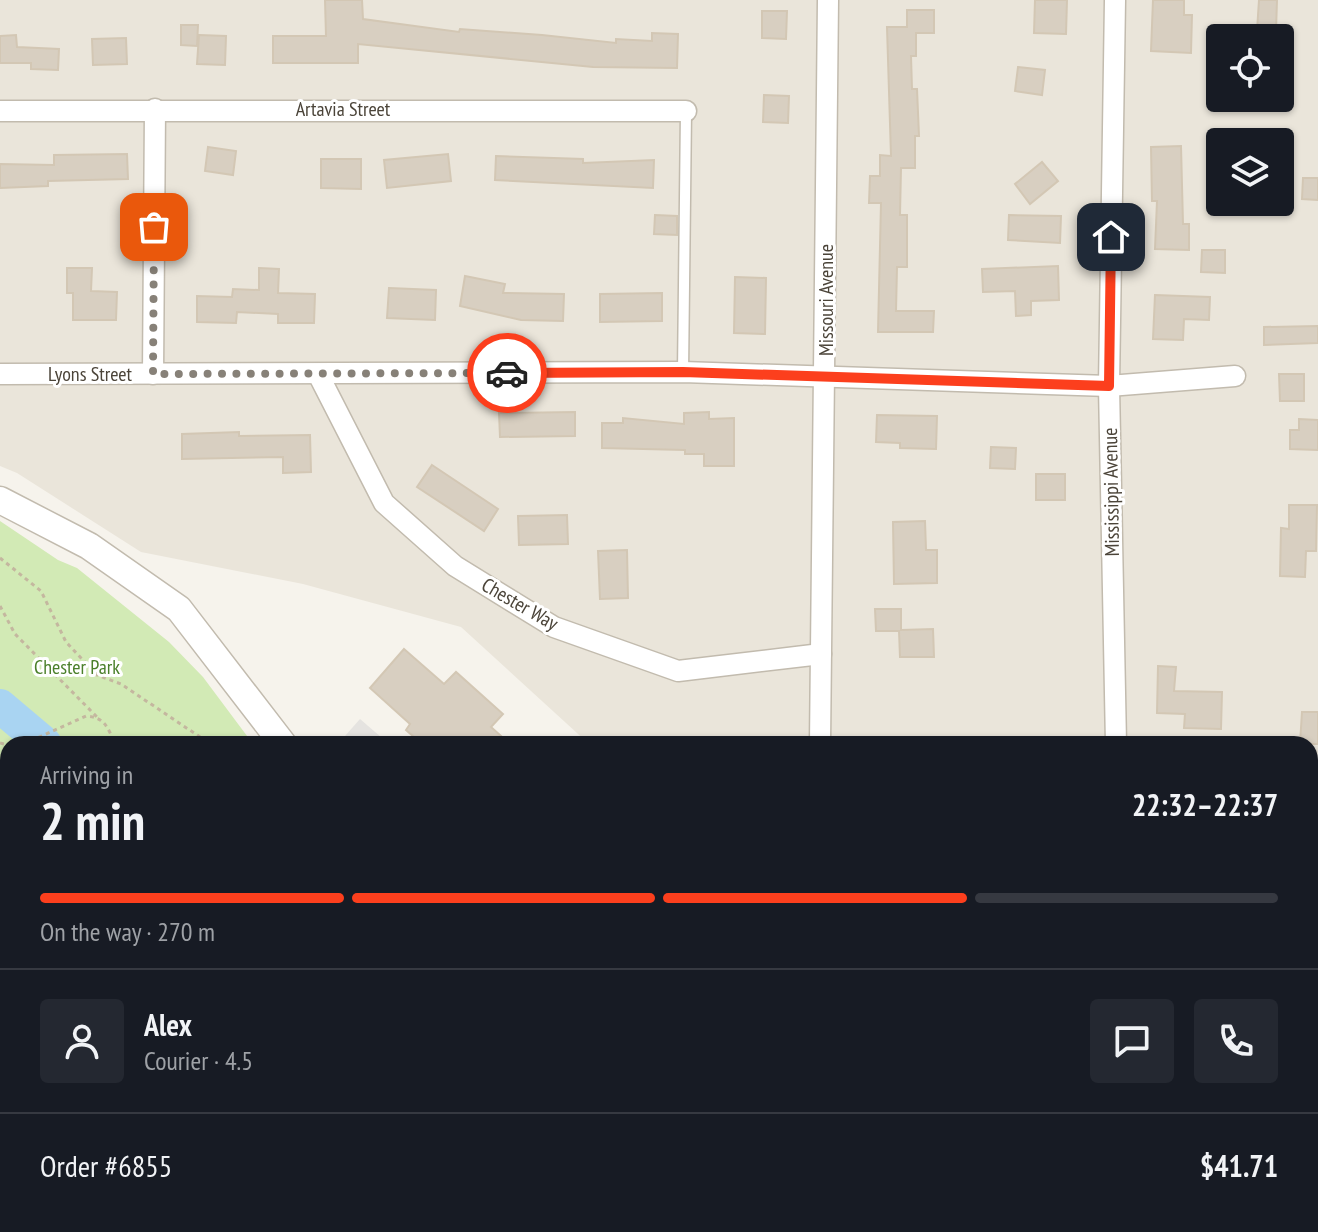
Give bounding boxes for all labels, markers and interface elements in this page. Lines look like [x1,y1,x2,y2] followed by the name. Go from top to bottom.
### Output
[1206,24,1294,216] map controls
[1206,24,1294,112] button: locate
[296,96,391,122] street label: Artavia Street
[1206,128,1294,216] button: layers
[120,193,188,261] pin
[1077,203,1145,271] pin
[132,205,176,249] icon: bag
[1089,215,1133,259] icon: home
[813,244,839,356] street label: Missouri Avenue
[467,333,547,413] courier
[485,351,529,395] icon: car
[48,361,133,387] street label: Lyons Street
[1097,427,1125,557] street label: Mississippi Avenue
[477,572,563,637] street label: Chester Way
[34,654,120,680] park label: Chester Park
[40,758,133,791] text: Arriving in
[1132,785,1278,824] text: 22:32–22:37
[40,787,145,854] text: 2 min
[40,915,215,948] text: On the way · 270 m
[40,999,124,1083] button: person
[1090,999,1174,1083] button: chat
[1194,999,1278,1083] button: phone
[144,1005,192,1044] text: Alex
[144,1044,253,1077] text: Courier · 4.5
[40,1146,172,1185] text: Order #6855
[1200,1146,1278,1185] text: $41.71

